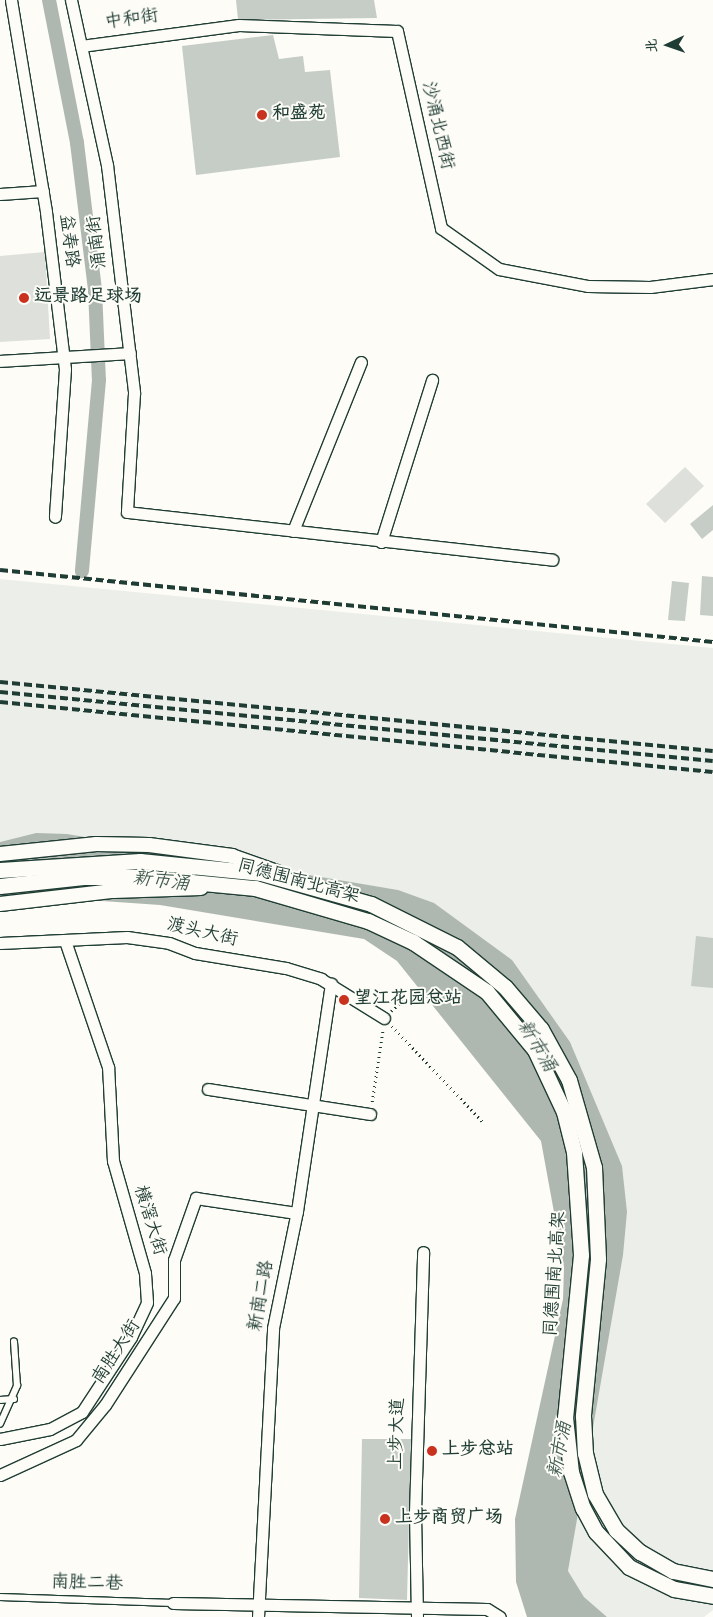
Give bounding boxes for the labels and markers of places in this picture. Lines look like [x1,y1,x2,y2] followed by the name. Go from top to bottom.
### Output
[272,104,326,126] place label: 和盛苑
[256,109,268,121] marker: 和盛苑
[34,287,142,309] place label: 远景路足球场
[18,292,30,304] marker: 远景路足球场
[354,989,462,1011] place label: 望江花园总站
[338,994,350,1006] marker: 望江花园总站
[442,1440,514,1462] place label: 上步总站
[426,1445,438,1457] marker: 上步总站
[395,1508,503,1530] place label: 上步商贸广场
[379,1513,391,1525] marker: 上步商贸广场

